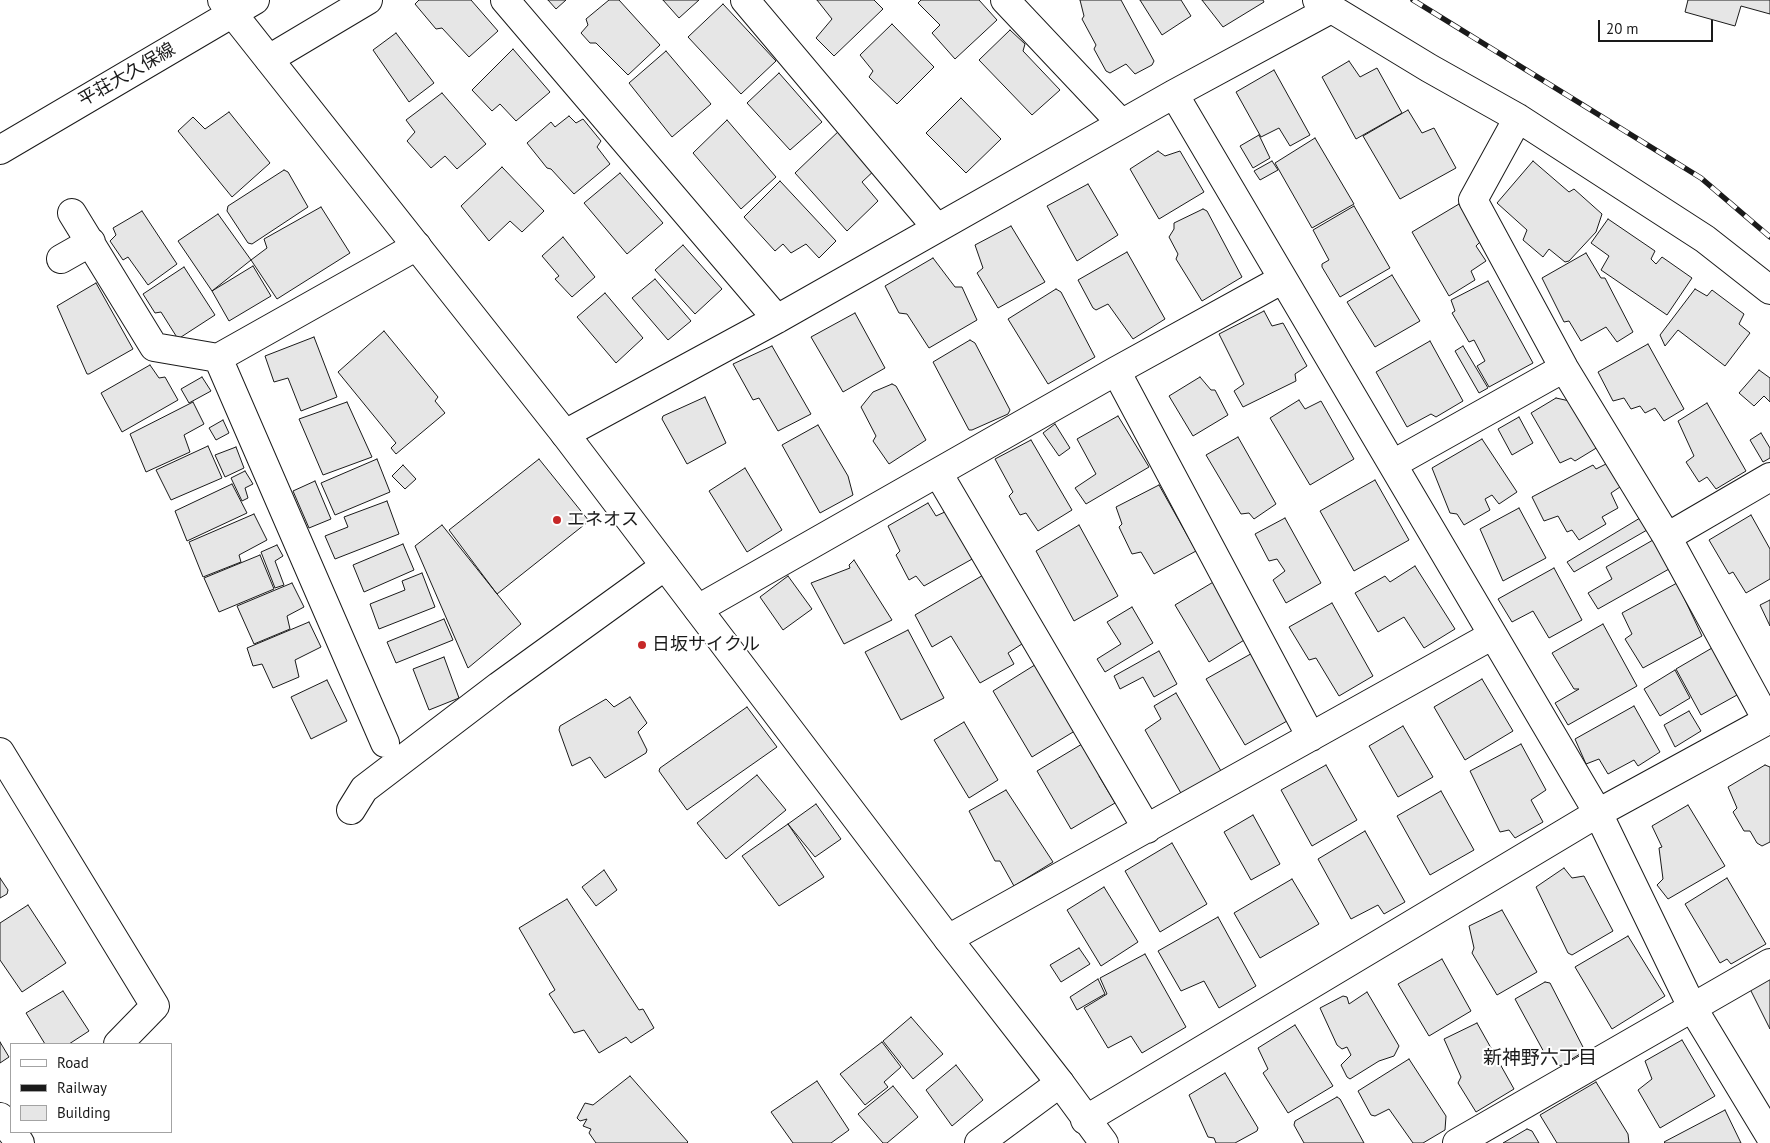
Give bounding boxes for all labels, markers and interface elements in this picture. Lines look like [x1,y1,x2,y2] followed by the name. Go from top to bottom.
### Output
[1600,10,1715,42] scale bar
[1606,19,1639,38] text: 20 m
[75,39,179,111] street label: 平荘大久保線
[567,509,639,531] place label: エネオス
[551,514,563,526] marker: エネオス
[652,634,760,656] place label: 日坂サイクル
[636,639,648,651] marker: 日坂サイクル
[10,1043,172,1133] legend
[1483,1048,1597,1070] district label: 新神野六丁目
[57,1053,89,1072] text: Road
[57,1078,107,1097] text: Railway
[57,1103,111,1122] text: Building

